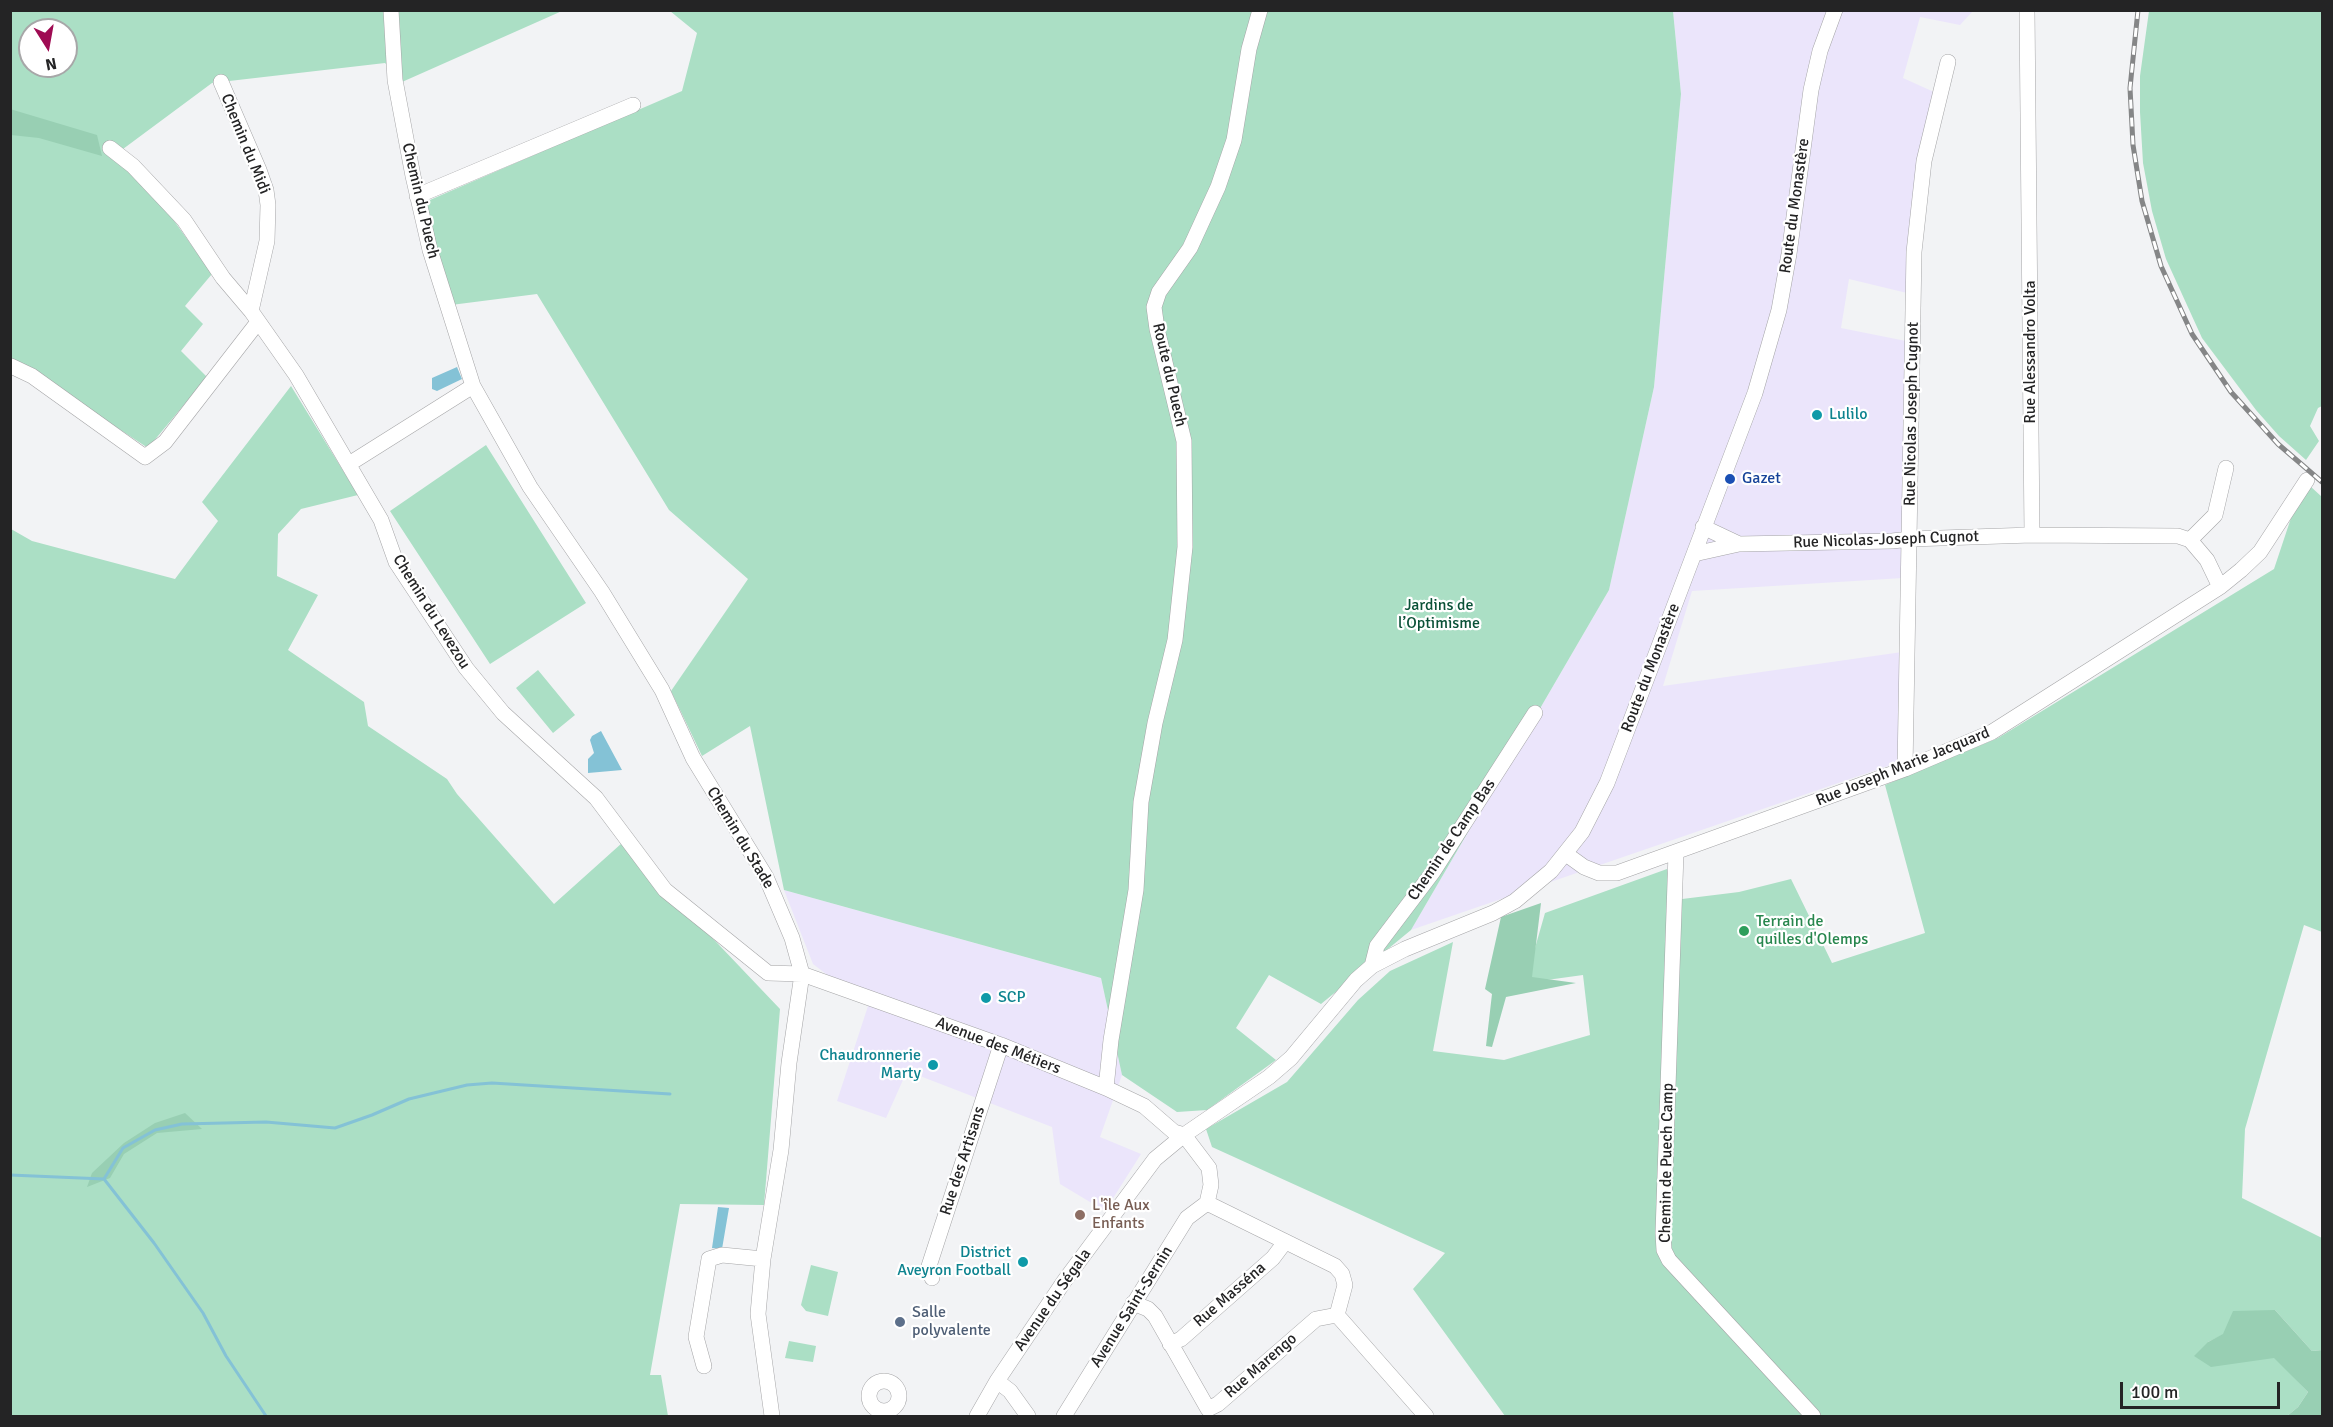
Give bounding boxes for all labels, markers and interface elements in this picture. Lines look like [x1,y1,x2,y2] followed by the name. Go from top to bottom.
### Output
[18,18,78,78] north arrow
[44,53,58,75] text: N
[216,91,274,197] street label: Chemin du Midi
[1776,137,1814,275] street label: Route du Monastère
[397,141,443,261] street label: Chemin du Puech
[2021,280,2041,424] street label: Rue Alessandro Volta
[1148,321,1190,429] street label: Route du Puech
[1901,322,1923,506] street label: Rue Nicolas Joseph Cugnot
[1829,405,1868,425] place label: Lulilo
[1810,408,1824,422] marker: Lulilo
[1742,469,1781,489] place label: Gazet
[1723,472,1737,486] marker: Gazet
[1793,527,1979,553] street label: Rue Nicolas-Joseph Cugnot
[388,551,474,673] street label: Chemin du Levezou
[1398,596,1480,634] park label: Jardins de l’Optimisme
[1618,601,1684,735] street label: Route du Monastère
[1813,723,1993,811] street label: Rue Joseph Marie Jacquard
[1404,775,1500,905] street label: Chemin de Camp Bas
[702,784,778,892] street label: Chemin du Stade
[1756,912,1868,950] place label: Terrain de quilles d'Olemps
[1737,924,1751,938] marker: Terrain de quilles d'Olemps
[998,988,1026,1008] place label: SCP
[979,991,993,1005] marker: SCP
[933,1013,1063,1079] street label: Avenue des Métiers
[819,1046,921,1084] place label: Chaudronnerie Marty
[926,1058,940,1072] marker: Chaudronnerie Marty
[1656,1083,1678,1243] street label: Chemin de Puech Camp
[936,1104,990,1218] street label: Rue des Artisans
[1092,1196,1150,1234] place label: L'île Aux Enfants
[1073,1208,1087,1222] marker: L'île Aux Enfants
[897,1243,1011,1281] place label: District Aveyron Football
[1087,1243,1177,1371] street label: Avenue Saint-Sernin
[1011,1245,1095,1355] street label: Avenue du Ségala
[1016,1255,1030,1269] marker: District Aveyron Football
[1190,1258,1270,1332] street label: Rue Masséna
[912,1303,991,1341] place label: Salle polyvalente
[893,1315,907,1329] marker: Salle polyvalente
[1221,1329,1301,1403] street label: Rue Marengo
[2123,1370,2284,1408] scale bar
[2131,1381,2178,1403] text: 100 m

